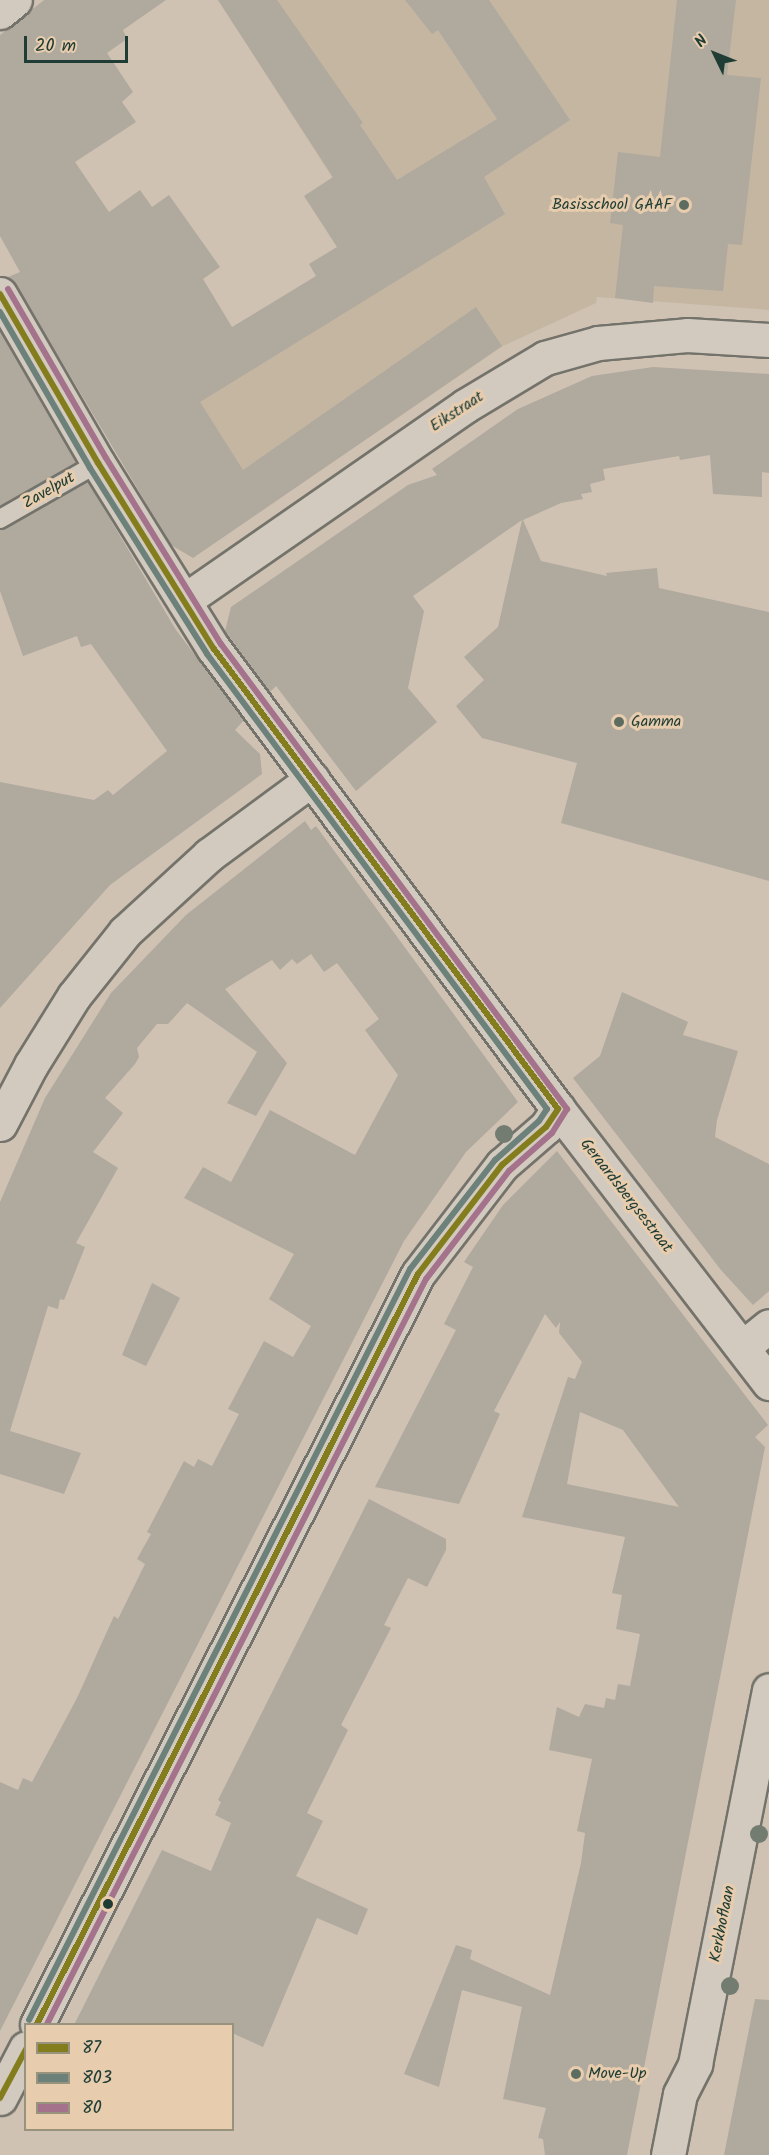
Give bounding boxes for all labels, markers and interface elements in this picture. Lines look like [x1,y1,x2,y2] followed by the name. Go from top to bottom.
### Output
[27,24,130,62] scale bar
[685,24,745,84] north arrow
[689,29,714,54] text: N
[35,32,76,61] text: 20 m
[552,195,672,215] place label: Basisschool GAAF
[677,198,691,212] marker: Basisschool GAAF
[427,388,487,436] street label: Eikstraat
[20,468,78,514] street label: Zavelput
[631,712,681,732] place label: Gamma
[612,715,626,729] marker: Gamma
[576,1135,676,1257] street label: Geraardsbergsestraat
[706,1884,740,1964] street label: Kerkhoflaan
[102,1898,114,1910] unlabelled marker
[24,2023,234,2131] legend
[82,2034,101,2063] text: 87
[82,2064,112,2093] text: 803
[588,2064,646,2084] place label: Move-Up
[569,2067,583,2081] marker: Move-Up
[82,2094,102,2123] text: 80

